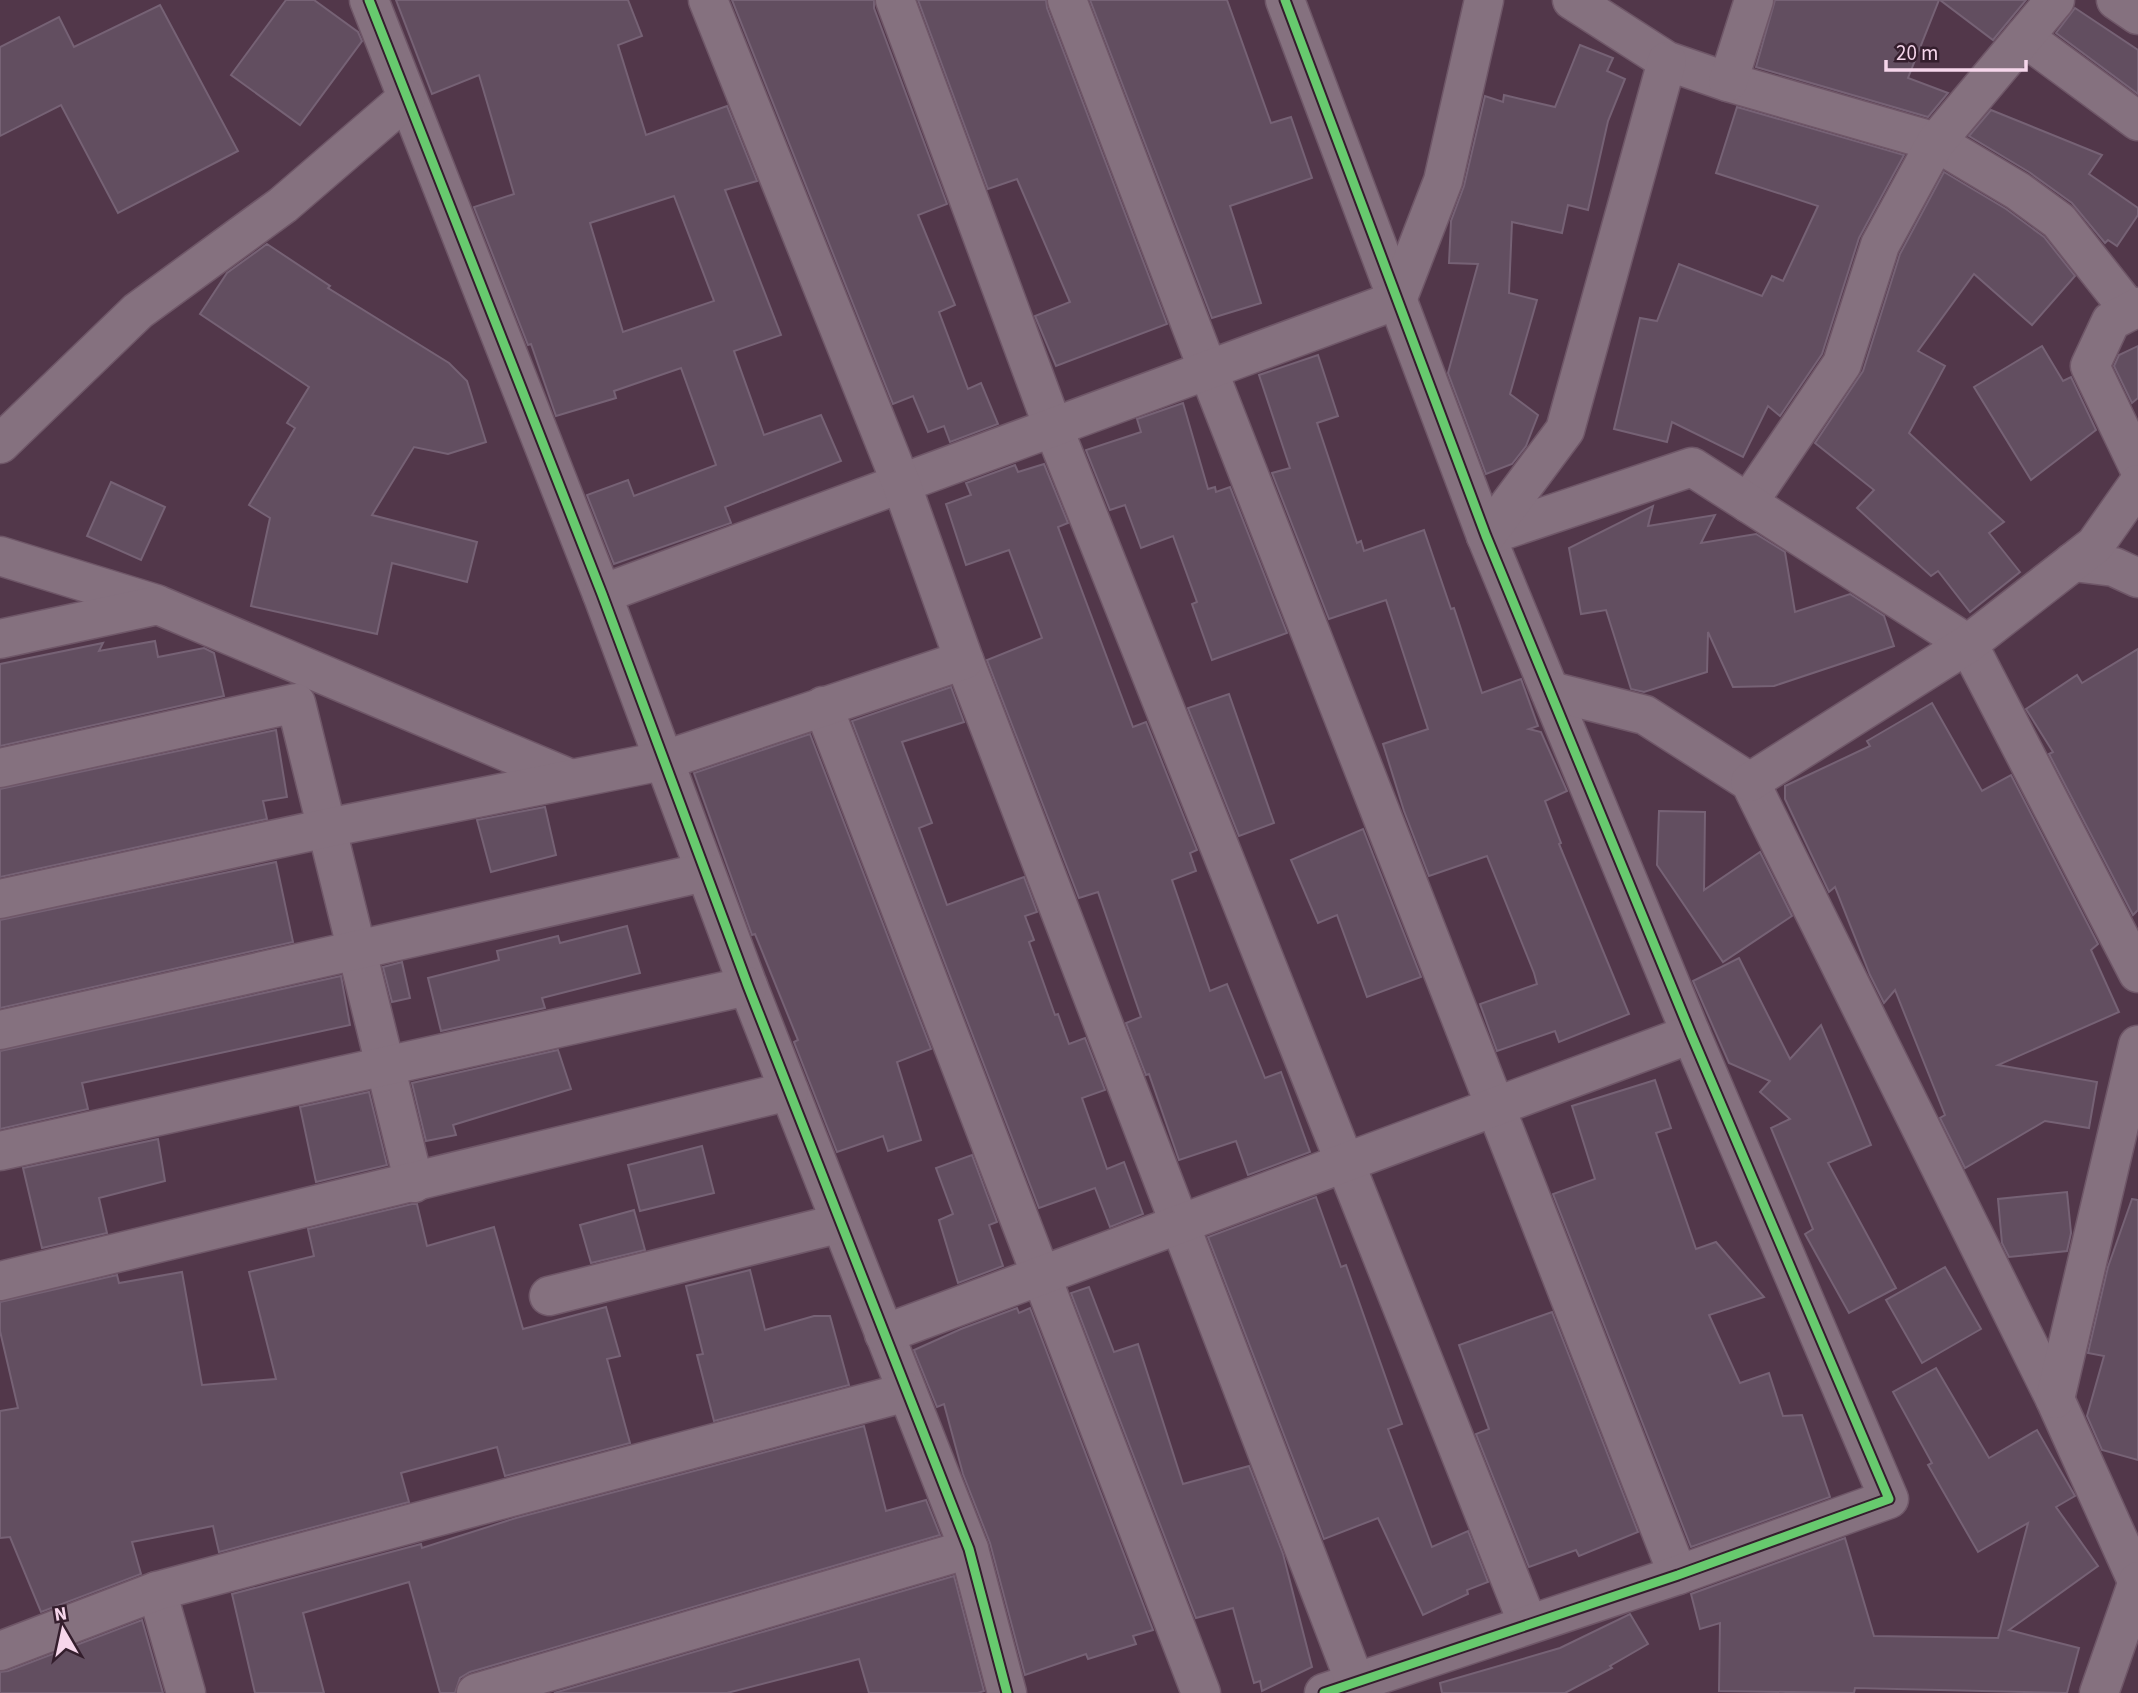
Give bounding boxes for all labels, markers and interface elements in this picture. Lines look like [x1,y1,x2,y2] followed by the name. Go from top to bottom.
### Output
[1886,28,2026,72] scale bar
[1896,38,1938,68] text: 20 m
[28,1595,98,1665] north arrow
[52,1600,69,1629] text: N

